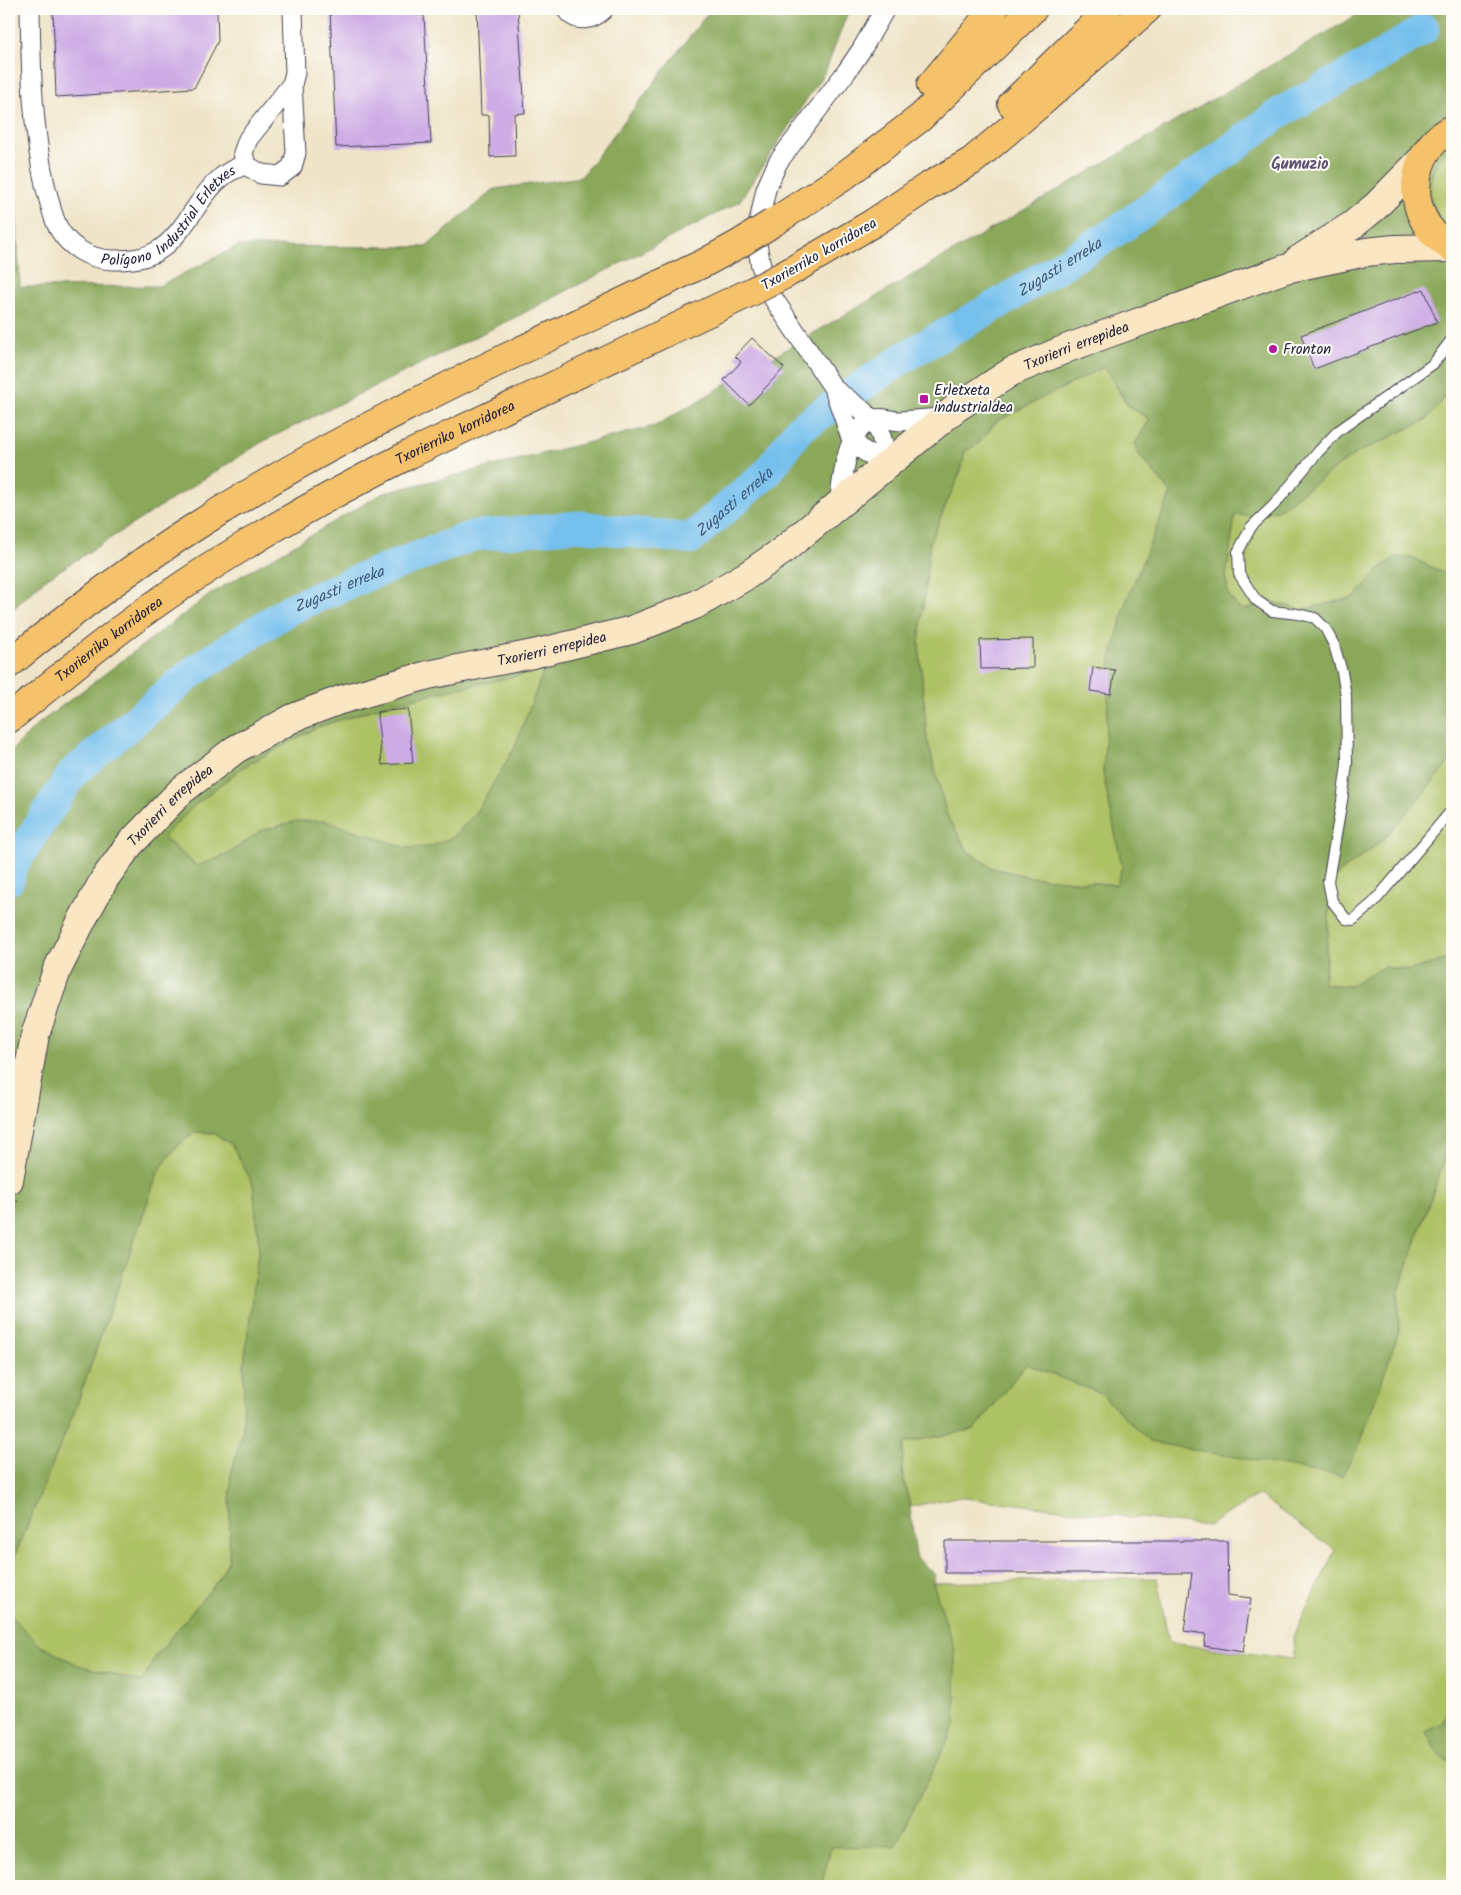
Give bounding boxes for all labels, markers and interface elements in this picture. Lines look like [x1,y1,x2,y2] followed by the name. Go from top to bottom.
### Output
[1271,152,1329,177] district label: Gumuzio
[99,159,241,273] street label: Polígono Industrial Erletxes
[757,212,882,298] street label: Txorierriko korridorea
[1012,231,1108,304] water label: Zugasti erreka
[1020,316,1133,378] street label: Txorierri errepidea
[1283,338,1331,362] place label: Fronton
[1267,343,1279,355] marker: Fronton
[934,379,1013,420] place label: Erletxeta industrialdea
[918,393,930,405] marker: Erletxeta industrialdea
[392,395,520,472] street label: Txorierriko korridorea
[690,462,782,543] water label: Zugasti erreka
[290,559,389,620] water label: Zugasti erreka
[51,591,169,689] street label: Txorierriko korridorea
[495,626,609,674] street label: Txorierri errepidea
[122,759,219,853] street label: Txorierri errepidea

